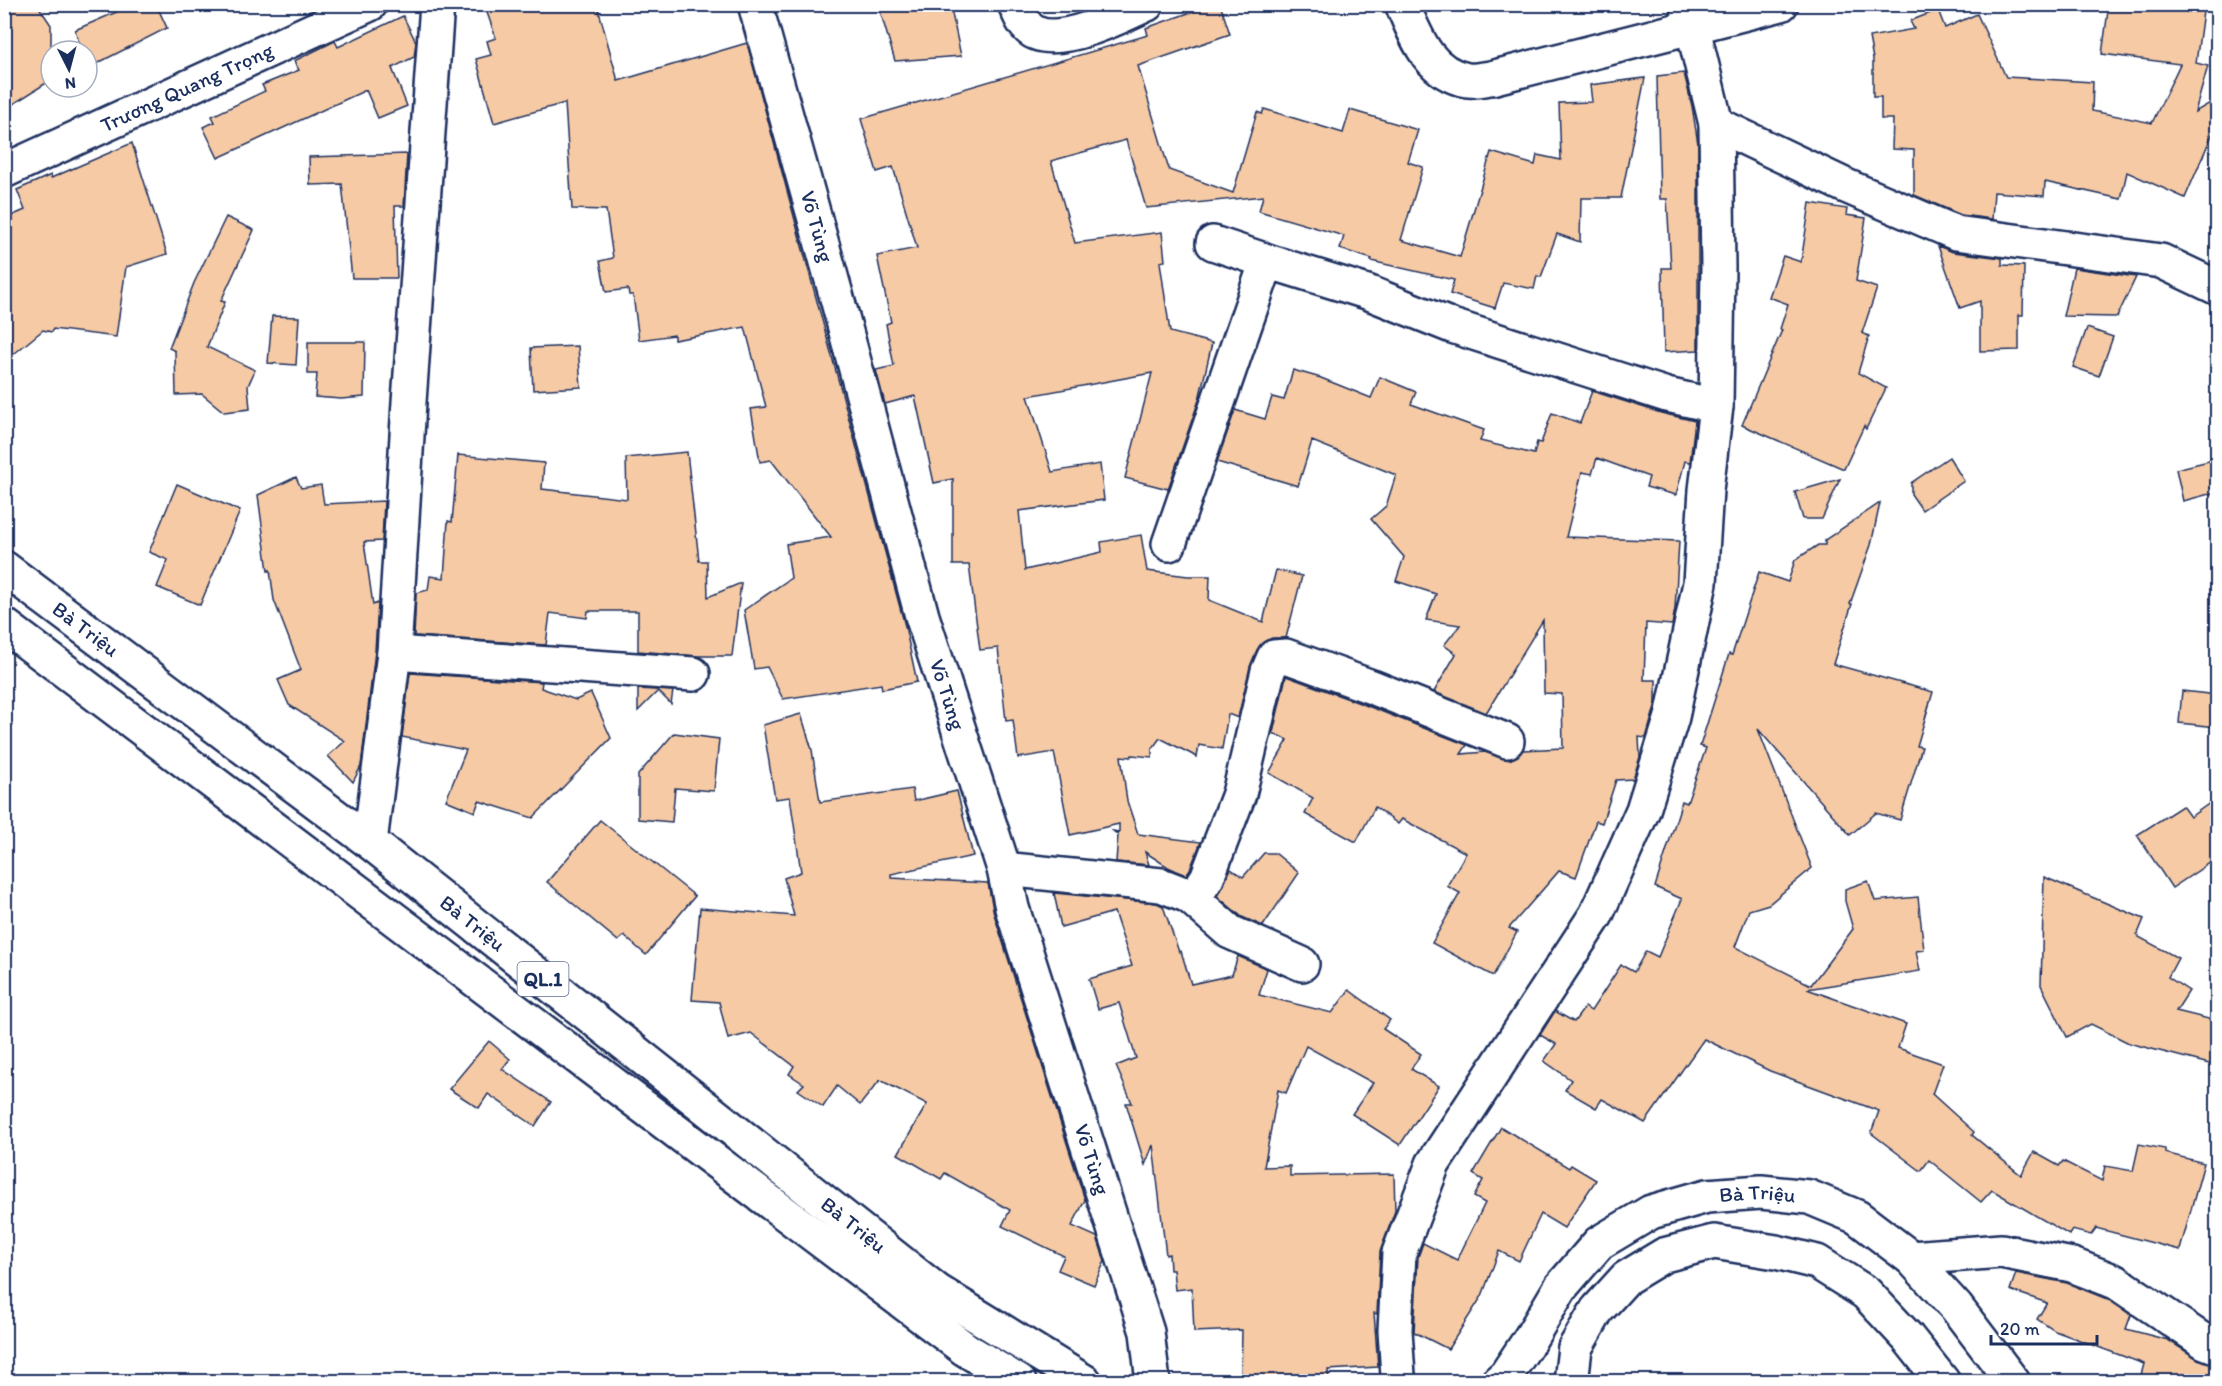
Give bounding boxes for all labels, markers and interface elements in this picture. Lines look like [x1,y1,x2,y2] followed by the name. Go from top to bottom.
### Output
[96,37,277,137] street label: Trương Quang Trọng
[39,39,99,99] north arrow
[64,73,77,93] text: N
[796,188,839,265] street label: Võ Tùng
[48,596,124,662] street label: Bà Triệu
[925,656,971,733] street label: Võ Tùng
[435,889,511,957] street label: Bà Triệu
[518,962,568,996] road number: QL.1
[1070,1121,1116,1198] street label: Võ Tùng
[1718,1179,1797,1208] street label: Bà Triệu
[816,1191,892,1258] street label: Bà Triệu
[1991,1308,2098,1346] scale bar
[2000,1318,2040,1340] text: 20 m

